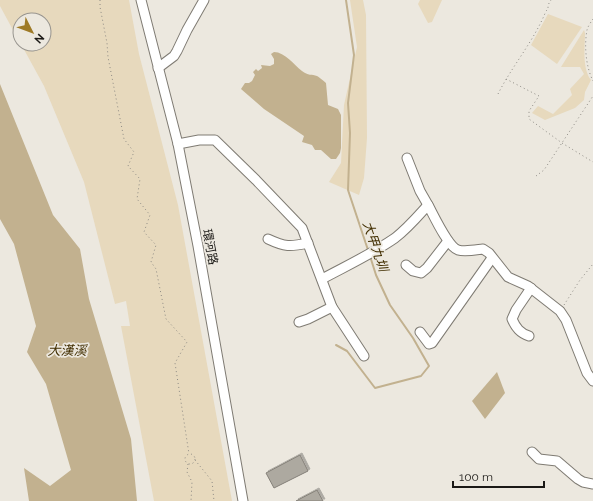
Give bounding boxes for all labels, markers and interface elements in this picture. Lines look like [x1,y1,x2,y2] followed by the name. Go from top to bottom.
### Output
[12,12,52,52] north arrow
[31,31,47,46] text: N
[360,219,392,275] water label: 大甲九圳
[200,228,220,266] street label: 環河路
[47,343,88,358] water label: 大漢溪
[453,463,544,489] scale bar
[459,470,493,484] text: 100 m

